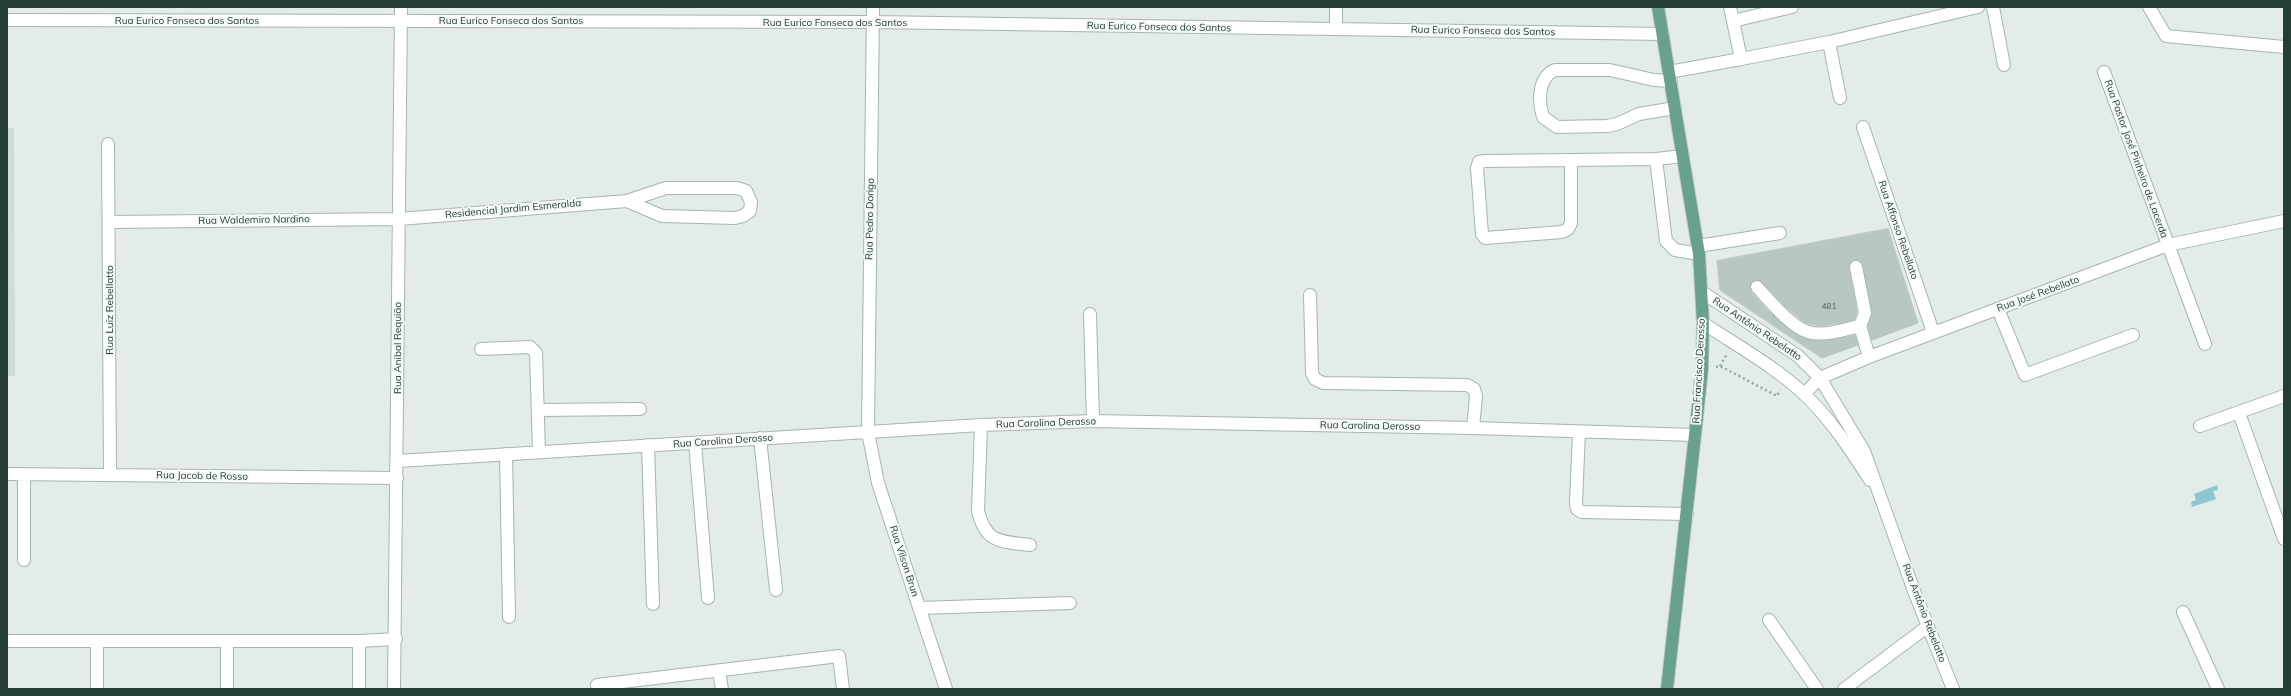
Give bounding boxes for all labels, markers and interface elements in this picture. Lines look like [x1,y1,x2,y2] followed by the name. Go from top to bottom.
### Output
[115,15,259,27] street label: Rua Eurico Fonseca dos Santos
[439,15,583,27] street label: Rua Eurico Fonseca dos Santos
[763,17,907,29] street label: Rua Eurico Fonseca dos Santos
[1087,20,1231,34] street label: Rua Eurico Fonseca dos Santos
[1411,24,1555,38] street label: Rua Eurico Fonseca dos Santos
[2102,78,2170,240] street label: Rua Pastor José Pinheiro de Lacerda
[863,178,877,260] street label: Rua Pedro Dorigo
[1875,179,1921,281] street label: Rua Affonso Rebellato
[444,197,582,221] street label: Residencial Jardim Esmeralda
[198,213,310,227] street label: Rua Waldemiro Nardino
[104,265,116,355] street label: Rua Luiz Rebellatto
[1995,273,2081,315] street label: Rua José Rebellato
[1710,295,1804,363] street label: Rua Antônio Rebelatto
[392,302,404,394] street label: Rua Anibal Requião
[1822,302,1836,312] house number: 481
[1690,318,1708,424] street label: Rua Francisco Derosso
[996,415,1096,431] street label: Rua Carolina Derosso
[1320,419,1420,433] street label: Rua Carolina Derosso
[673,432,773,450] street label: Rua Carolina Derosso
[156,469,248,483] street label: Rua Jacob de Rosso
[887,524,921,598] street label: Rua Vilson Brun
[1900,562,1948,664] street label: Rua Antônio Rebelatto

